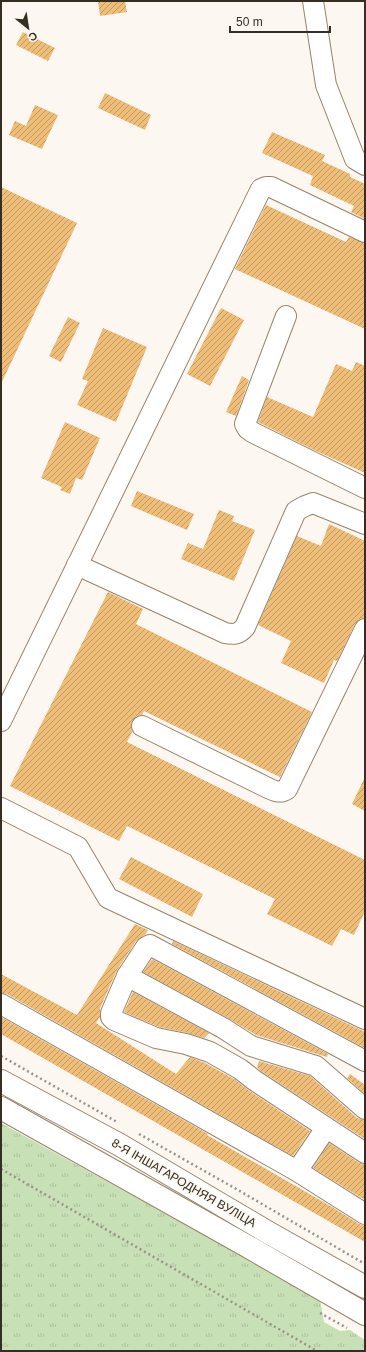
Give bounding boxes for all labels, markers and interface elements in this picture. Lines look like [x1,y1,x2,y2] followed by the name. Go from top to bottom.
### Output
[8,8,48,48] north arrow
[230,8,330,34] scale bar
[236,15,263,29] text: 50 m
[27,29,39,44] text: С
[109,1136,259,1230] street label: 8-Я ІНШАГАРОДНЯЯ ВУЛІЦА

